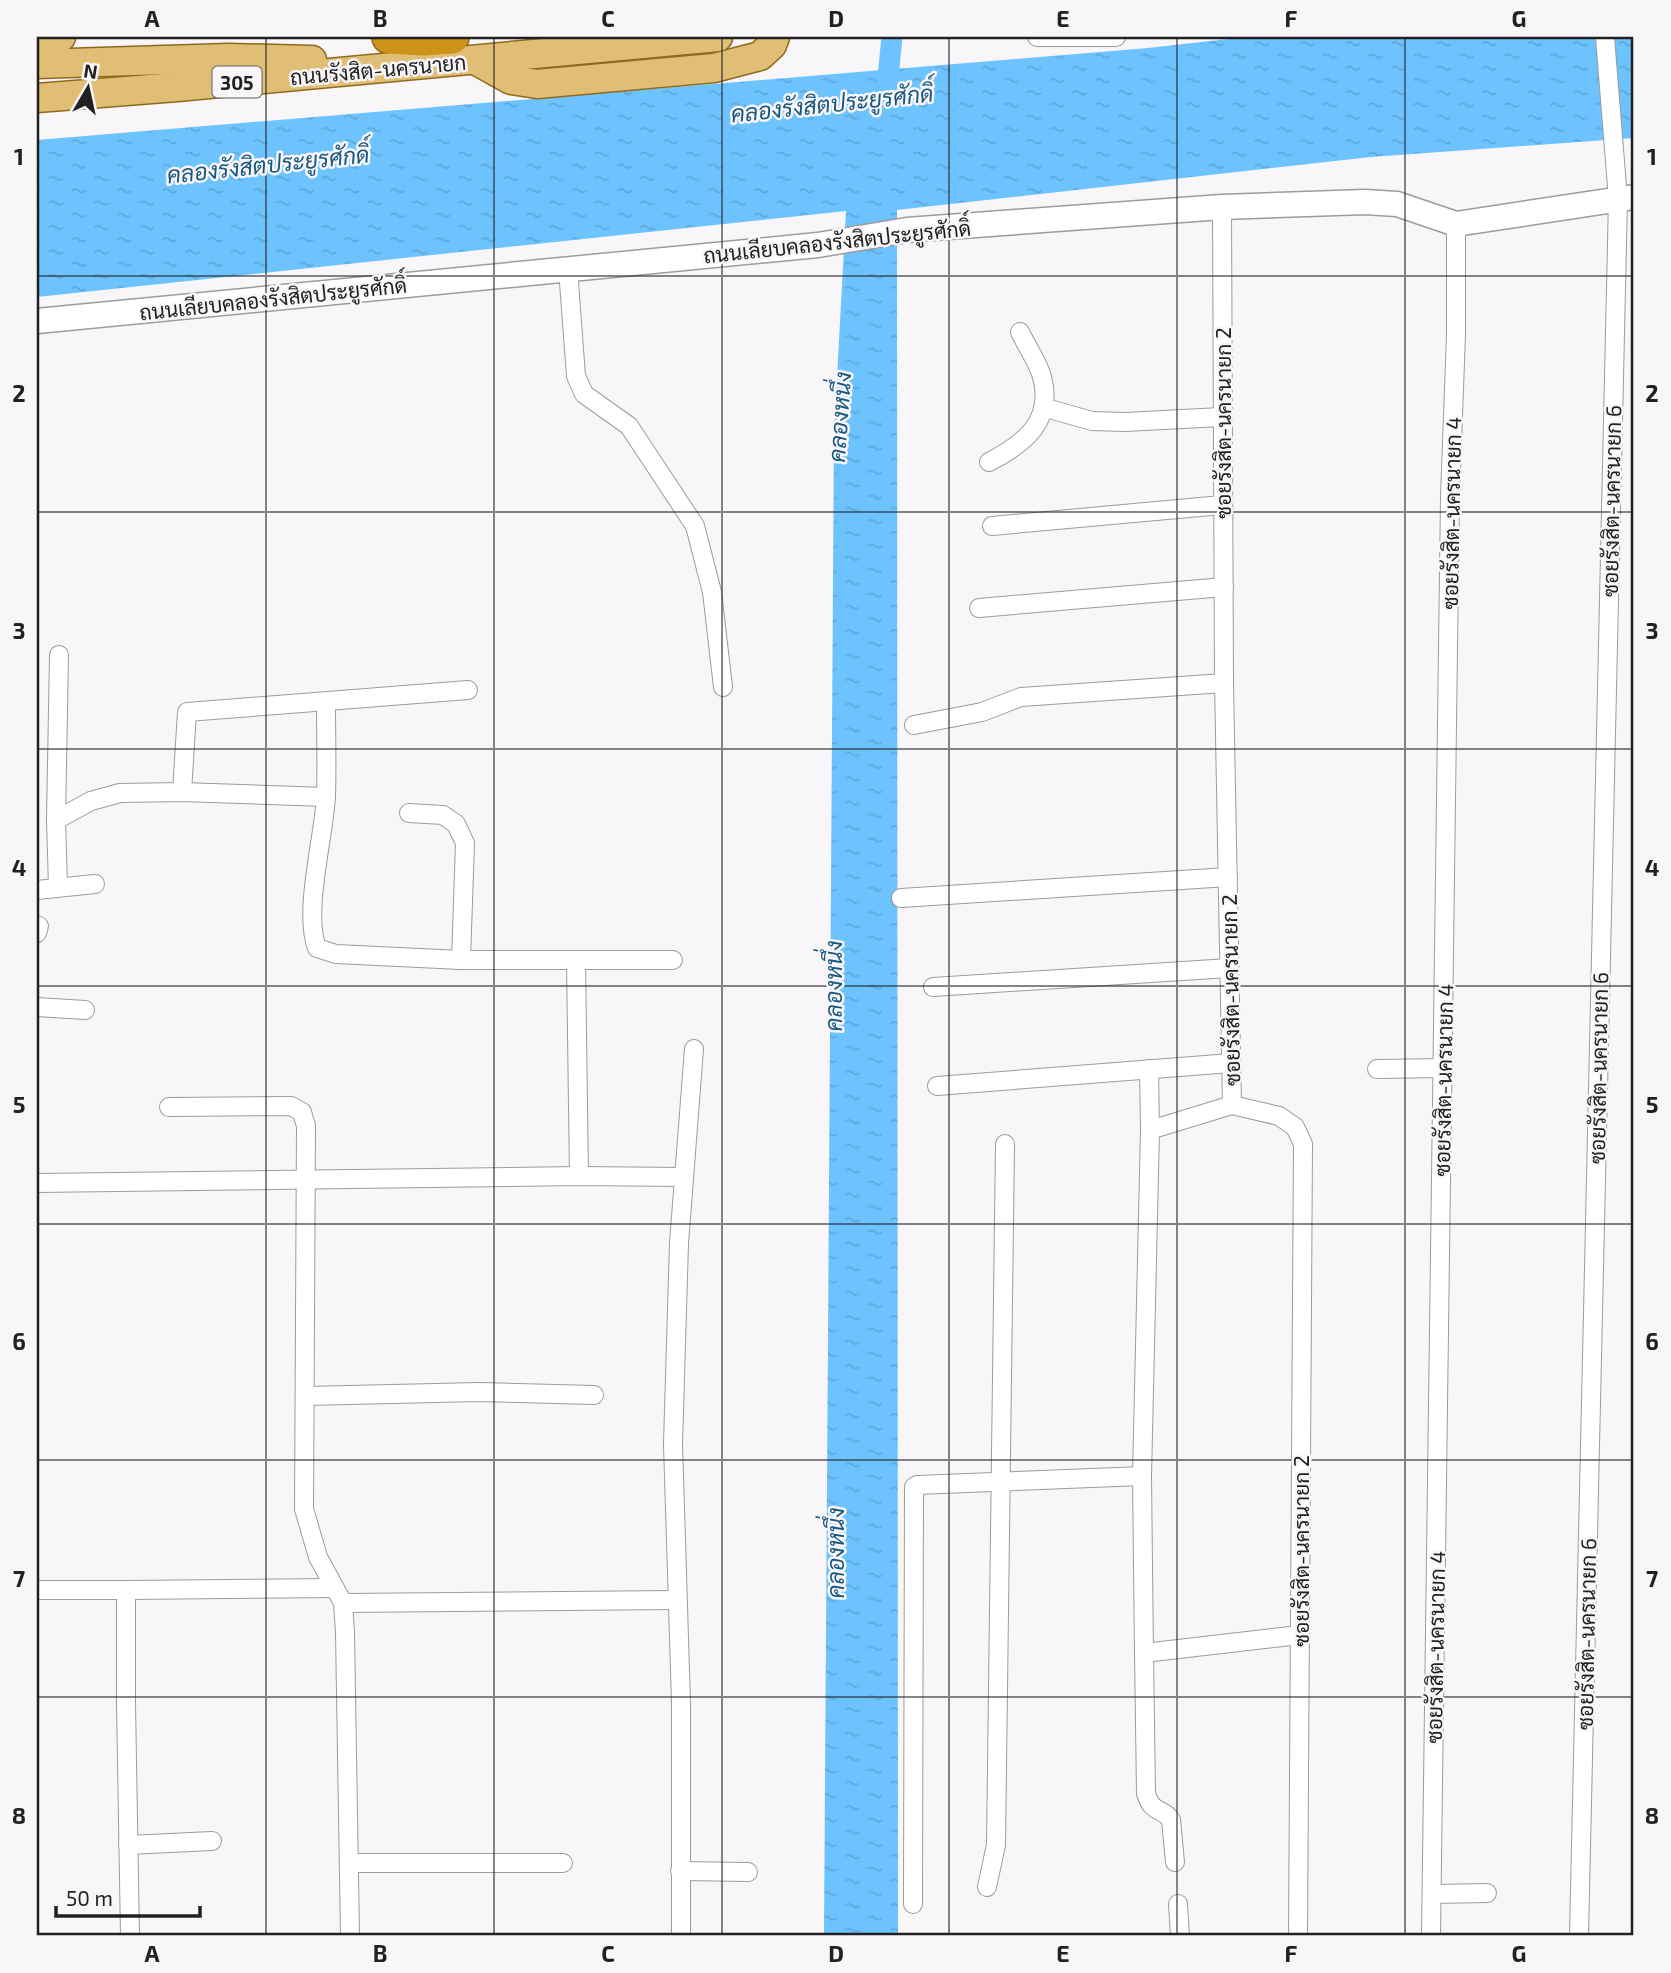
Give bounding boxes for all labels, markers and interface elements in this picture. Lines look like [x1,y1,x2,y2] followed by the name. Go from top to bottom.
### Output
[144,4,160,32] text: A
[373,4,387,32] text: B
[601,4,615,32] text: C
[828,4,844,32] text: D
[1056,4,1070,32] text: E
[1285,4,1298,32] text: F
[1512,4,1526,32] text: G
[289,49,467,89] street label: ถนนรังสิต-นครนายก
[52,52,122,122] north arrow
[82,58,99,83] text: N
[212,66,262,97] road number: 305
[729,71,939,132] water label: คลองรังสิตประยูรศักดิ์
[165,132,375,193] water label: คลองรังสิตประยูรศักดิ์
[14,142,24,170] text: 1
[1647,142,1657,170] text: 1
[701,209,972,271] street label: ถนนเลียบคลองรังสิตประยูรศักดิ์
[137,266,408,328] street label: ถนนเลียบคลองรังสิตประยูรศักดิ์
[1210,327,1235,519] street label: ซอยรังสิต-นครนายก 2
[816,370,856,463] water label: คลองหนึ่ง
[12,379,26,407] text: 2
[1645,379,1659,407] text: 2
[1597,405,1625,597] street label: ซอยรังสิต-นครนายก 6
[1437,416,1465,610] street label: ซอยรังสิต-นครนายก 4
[12,616,26,644] text: 3
[1645,616,1659,644] text: 3
[12,853,26,881] text: 4
[1645,853,1659,881] text: 4
[1216,894,1244,1086] street label: ซอยรังสิต-นครนายก 2
[813,941,847,1031] water label: คลองหนึ่ง
[1584,972,1612,1164] street label: ซอยรังสิต-นครนายก 6
[1429,983,1457,1177] street label: ซอยรังสิต-นครนายก 4
[13,1090,25,1118] text: 5
[1646,1090,1658,1118] text: 5
[12,1327,26,1355] text: 6
[1645,1327,1659,1355] text: 6
[1288,1455,1313,1647] street label: ซอยรังสิต-นครนายก 2
[815,1508,849,1598] water label: คลองหนึ่ง
[1572,1538,1600,1730] street label: ซอยรังสิต-นครนายก 6
[1421,1550,1449,1744] street label: ซอยรังสิต-นครนายก 4
[13,1564,25,1592] text: 7
[1646,1564,1658,1592] text: 7
[12,1801,26,1829] text: 8
[1645,1801,1659,1829] text: 8
[56,1875,200,1919] scale bar
[66,1885,113,1910] text: 50 m
[144,1939,160,1967] text: A
[373,1939,387,1967] text: B
[601,1939,615,1967] text: C
[828,1939,844,1967] text: D
[1056,1939,1070,1967] text: E
[1285,1939,1298,1967] text: F
[1512,1939,1526,1967] text: G

